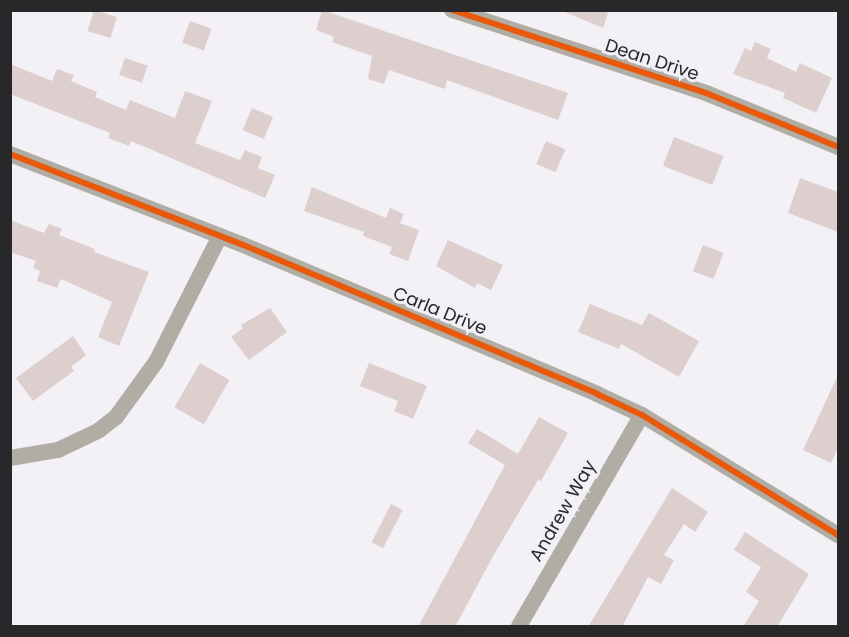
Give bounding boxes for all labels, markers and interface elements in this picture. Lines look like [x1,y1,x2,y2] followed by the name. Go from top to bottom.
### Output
[602,35,702,85] street label: Dean Drive
[390,282,490,340] street label: Carla Drive
[525,457,601,565] street label: Andrew Way

